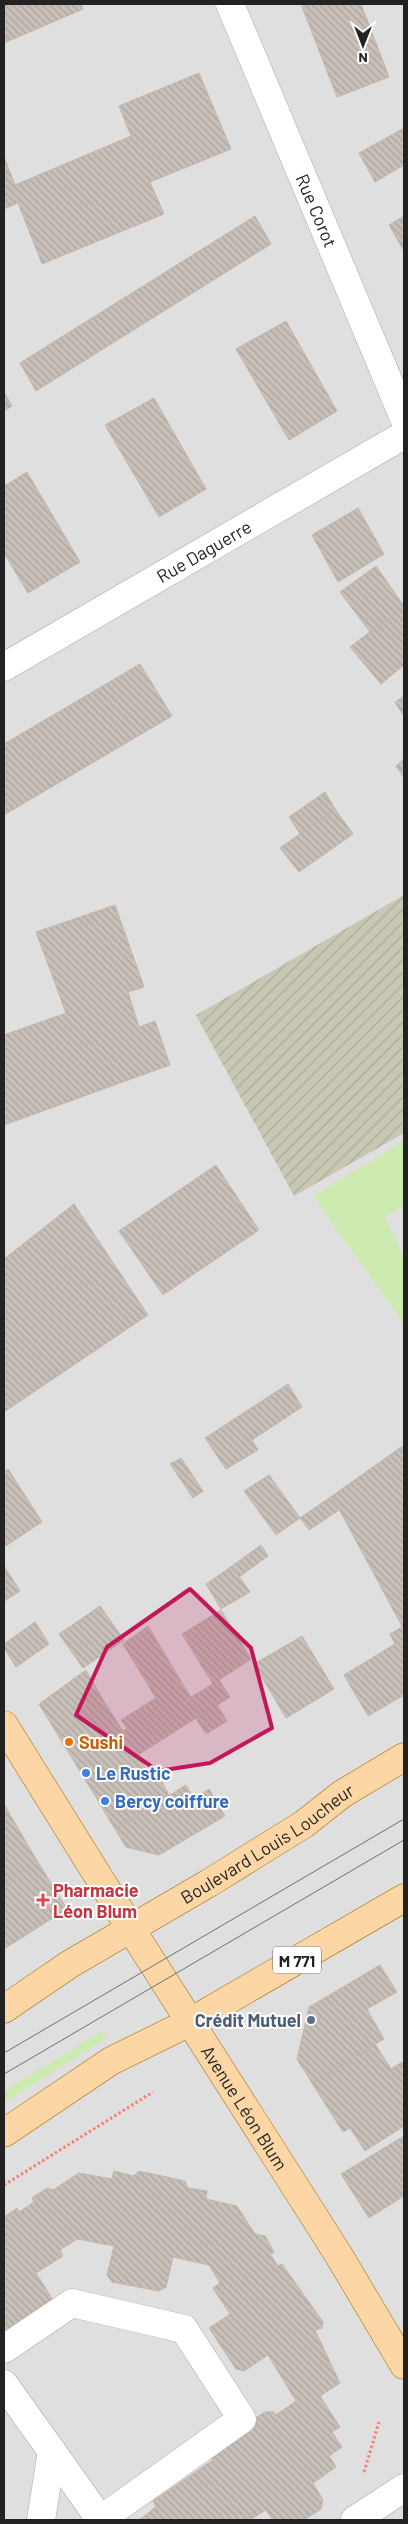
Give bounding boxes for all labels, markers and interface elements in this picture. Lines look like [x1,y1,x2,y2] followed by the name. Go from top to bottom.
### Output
[338,20,388,70] north arrow
[358,50,368,67] text: N
[292,171,342,250] street label: Rue Corot
[153,515,255,587] street label: Rue Daguerre
[79,1731,123,1753] place label: Sushi
[63,1736,75,1748] marker: Sushi
[96,1762,171,1784] place label: Le Rustic
[80,1767,92,1779] marker: Le Rustic
[177,1778,358,1908] street label: Boulevard Louis Loucheur
[115,1790,229,1812] place label: Bercy coiffure
[99,1795,111,1807] marker: Bercy coiffure
[53,1879,139,1922] place label: Pharmacie Léon Blum
[37,1894,49,1906] marker: Pharmacie Léon Blum
[273,1946,321,1974] road number: M 771
[195,2009,301,2031] place label: Crédit Mutuel
[305,2014,317,2026] marker: Crédit Mutuel
[197,2041,293,2174] street label: Avenue Léon Blum

